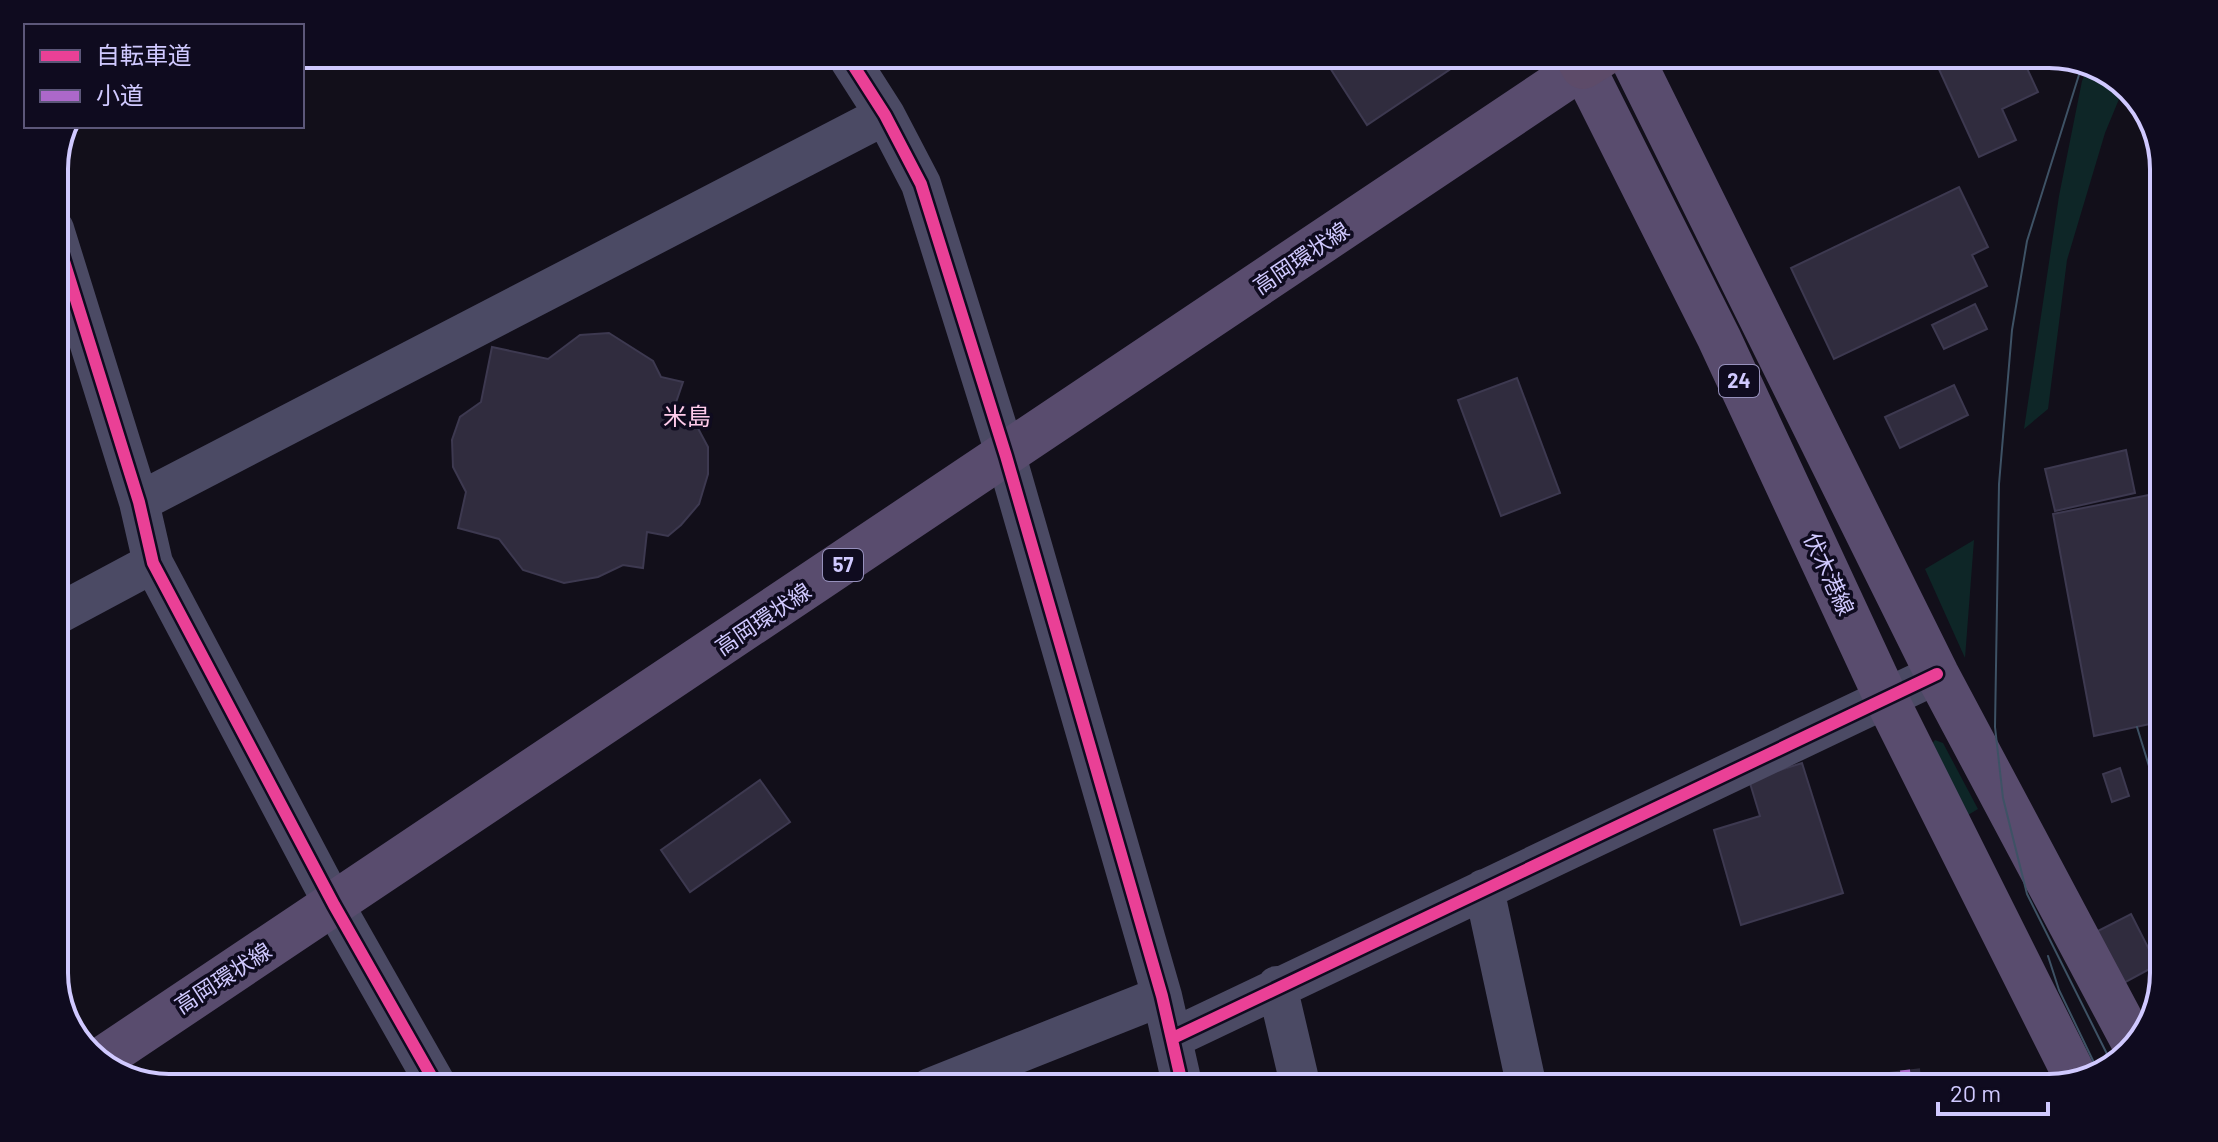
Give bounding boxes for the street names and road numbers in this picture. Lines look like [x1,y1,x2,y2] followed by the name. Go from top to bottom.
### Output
[1248,216,1353,299] street label: 高岡環状線
[1719,365,1759,397] road number: 24
[1800,528,1860,619] street label: 伏木港線
[823,549,863,581] road number: 57
[710,577,815,660] street label: 高岡環状線
[169,936,276,1018] street label: 高岡環状線

